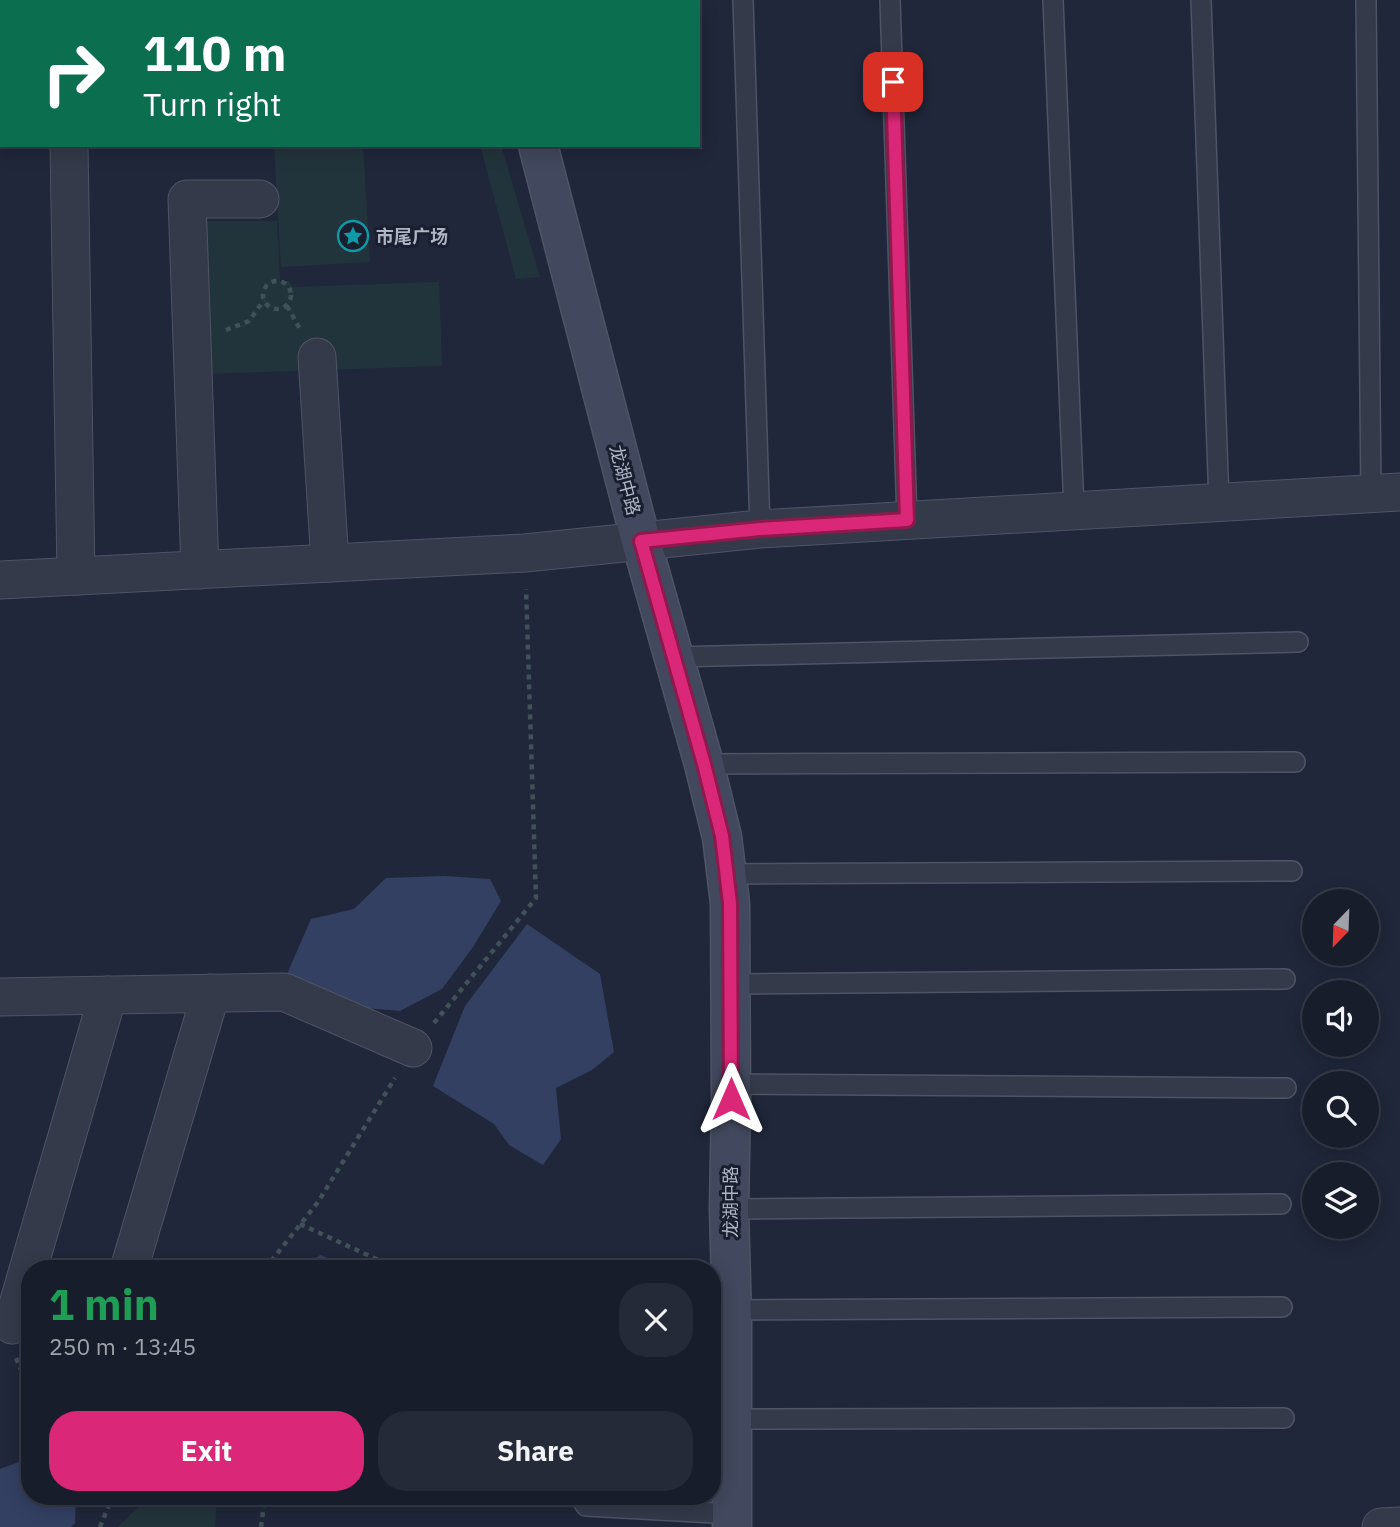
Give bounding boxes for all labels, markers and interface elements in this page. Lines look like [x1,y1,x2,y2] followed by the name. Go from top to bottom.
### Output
[143,21,287,84] text: 110 m
[28,28,119,119] icon: right
[863,52,923,112] pin
[874,63,912,101] icon: arrive
[143,83,281,125] text: Turn right
[336,219,370,253] place icon: 市尾广场
[376,225,448,248] place label: 市尾广场
[605,442,645,518] street label: 龙湖中路
[1302,889,1379,966] north arrow
[1302,889,1379,1239] map controls
[1302,980,1379,1057] button: sound
[694,1062,768,1136] position arrow
[1302,1071,1379,1148] button: search
[1302,1162,1379,1239] button: layers
[719,1166,742,1238] street label: 龙湖中路
[49,1277,159,1332] text: 1 min
[619,1283,693,1357] button: close
[49,1331,196,1361] text: 250 m · 13:45
[49,1411,364,1491] button: Exit
[378,1411,693,1491] button: Share

